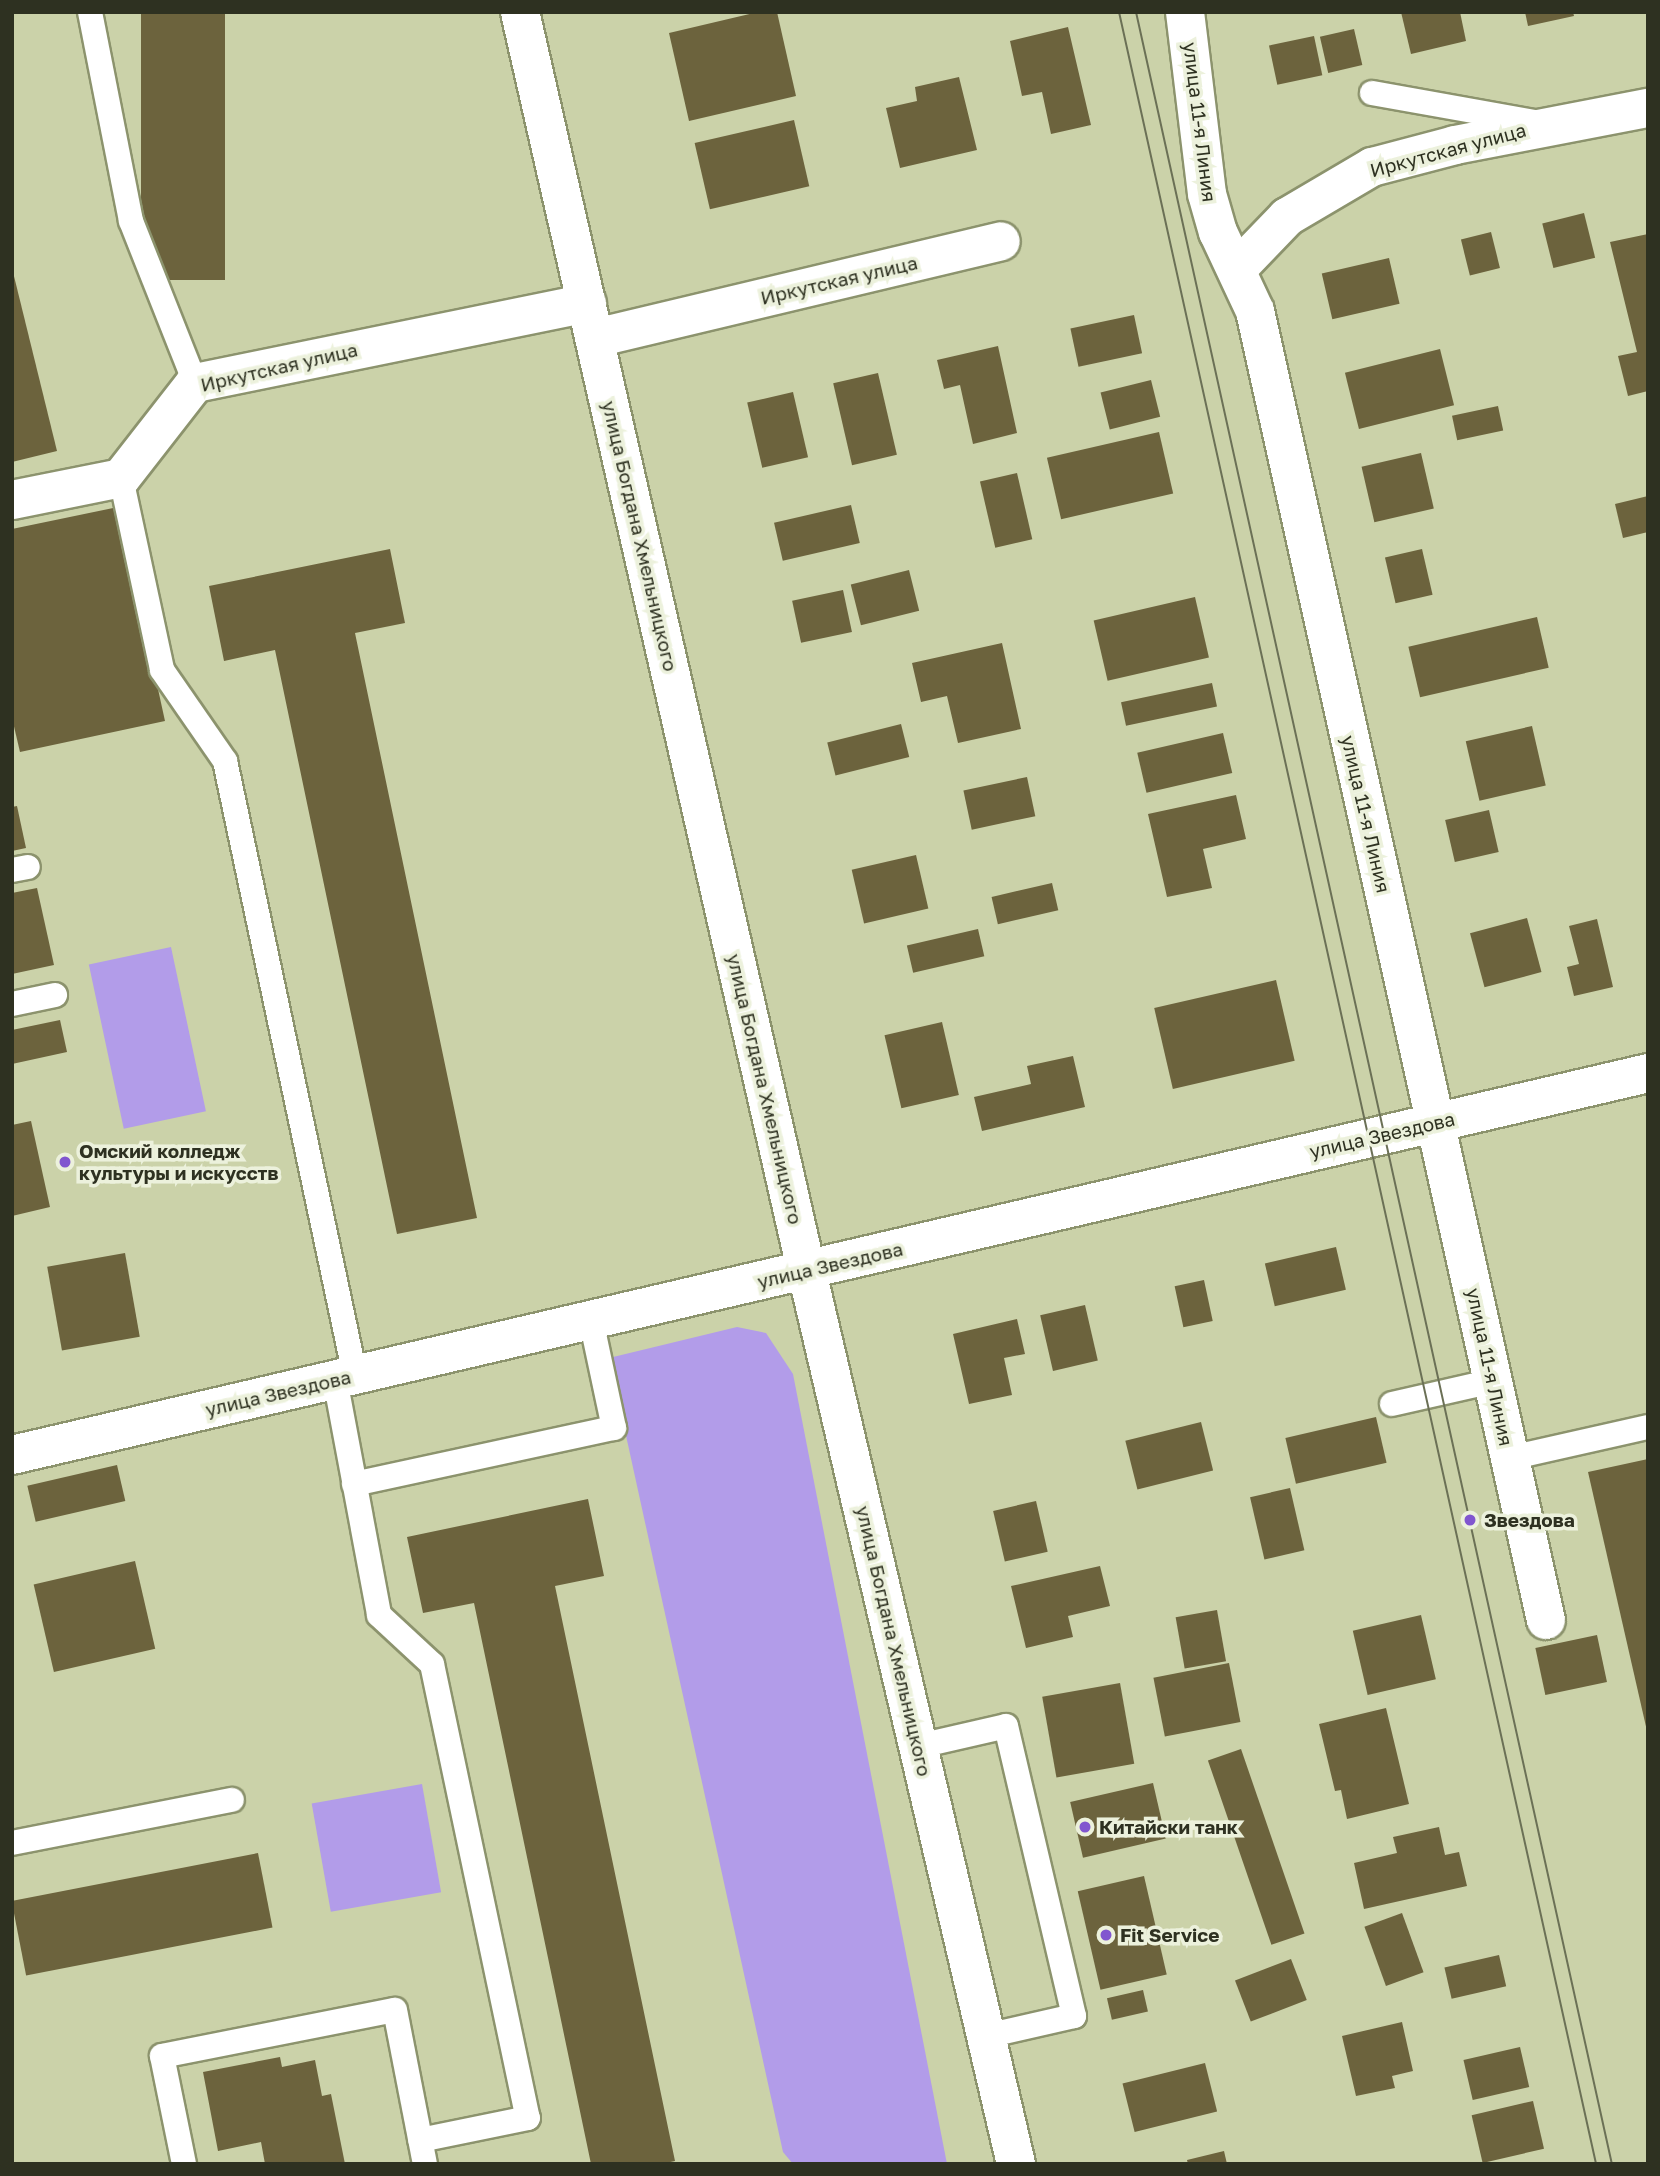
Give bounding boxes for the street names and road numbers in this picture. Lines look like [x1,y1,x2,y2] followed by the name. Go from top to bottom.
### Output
[1179,41,1221,203] street label: улица 11-я Линия
[1368,118,1528,182] street label: Иркутская улица
[758,251,920,309] street label: Иркутская улица
[198,338,360,396] street label: Иркутская улица
[598,399,682,673] street label: улица Богдана Хмельницкого
[1337,733,1395,895] street label: улица 11-я Линия
[723,952,807,1226] street label: улица Богдана Хмельницкого
[1307,1107,1457,1163] street label: улица Звездова
[755,1237,905,1293] street label: улица Звездова
[1462,1286,1518,1448] street label: улица 11-я Линия
[203,1365,353,1421] street label: улица Звездова
[852,1504,936,1778] street label: улица Богдана Хмельницкого

